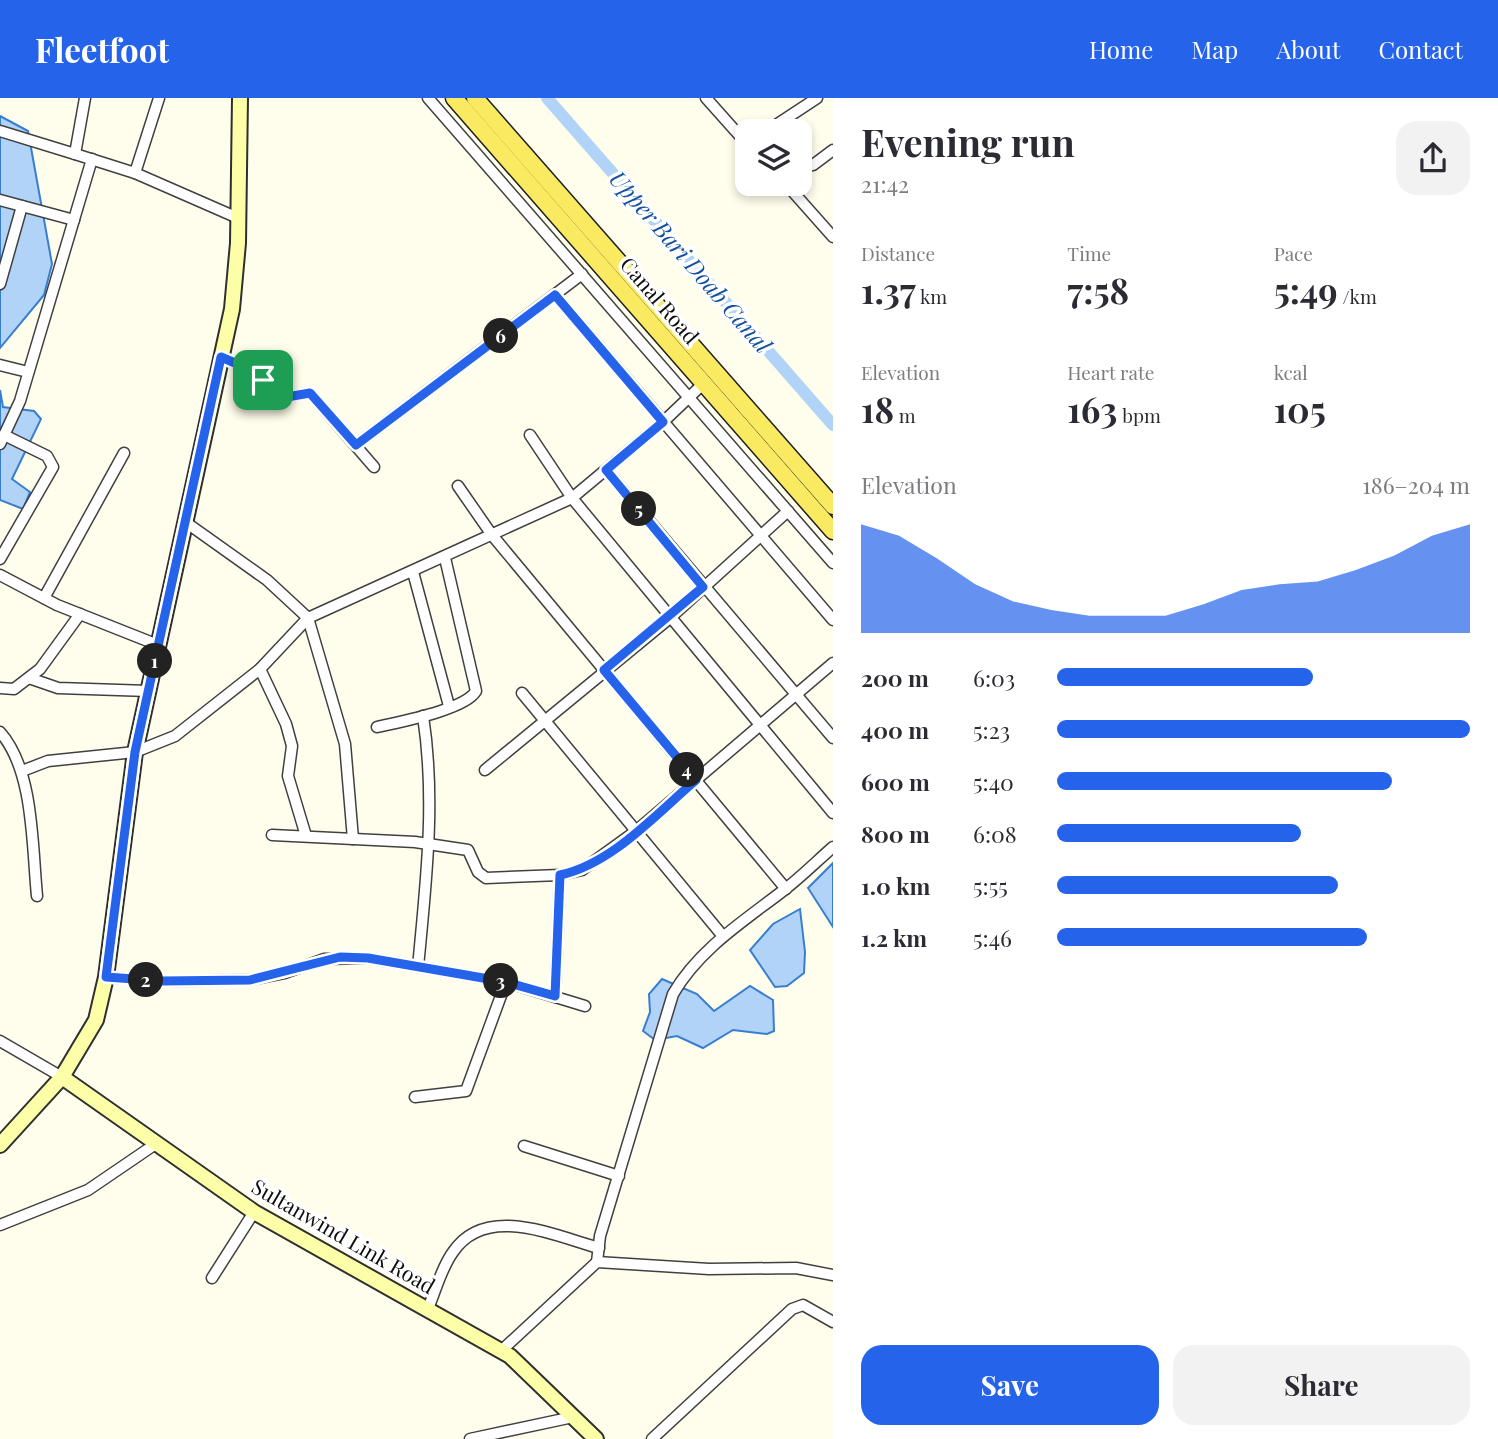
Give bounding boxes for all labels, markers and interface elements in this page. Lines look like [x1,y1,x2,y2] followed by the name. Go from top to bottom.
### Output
[35,27,169,71] text: Fleetfoot
[1089,33,1153,65] text: Home
[1191,33,1238,65] text: Map
[1276,33,1340,65] text: About
[1378,33,1463,65] text: Contact
[861,116,1075,167] text: Evening run
[735,119,812,196] map controls
[735,119,812,196] button: layers
[1396,121,1470,195] button: share
[603,163,780,360] water label: Upper Bari Doab Canal
[861,168,909,199] text: 21:42
[861,240,935,266] text: Distance
[1067,240,1111,266] text: Time
[1274,240,1313,266] text: Pace
[615,250,706,349] street label: Canal Road
[861,266,916,313] text: 1.37
[1067,266,1129,313] text: 7:58
[1274,266,1338,313] text: 5:49
[916,283,947,309] text: km
[1338,283,1377,309] text: /km
[484,318,518,354] pin: 6
[495,322,506,348] text: 6
[233,350,293,410] pin
[861,359,940,385] text: Elevation
[1067,359,1154,385] text: Heart rate
[1274,359,1308,385] text: kcal
[244,361,282,399] icon: arrive
[861,385,894,432] text: 18
[1067,385,1117,432] text: 163
[1274,385,1326,432] text: 105
[894,402,916,428] text: m
[1117,402,1161,428] text: bpm
[861,469,957,500] text: Elevation
[1362,469,1470,500] text: 186–204 m
[622,492,656,526] pin: 5
[634,495,643,521] text: 5
[138,644,172,678] pin: 1
[151,647,158,673] text: 1
[861,662,929,693] text: 200 m
[973,662,1015,693] text: 6:03
[861,714,929,745] text: 400 m
[973,714,1010,745] text: 5:23
[670,752,704,788] pin: 4
[681,756,692,782] text: 4
[861,766,930,797] text: 600 m
[973,766,1014,797] text: 5:40
[861,818,930,849] text: 800 m
[973,818,1017,849] text: 6:08
[861,870,930,901] text: 1.0 km
[973,870,1008,901] text: 5:55
[861,922,927,953] text: 1.2 km
[973,922,1012,953] text: 5:46
[128,962,164,998] pin: 2
[484,964,518,998] pin: 3
[141,966,150,992] text: 2
[496,967,505,993] text: 3
[247,1171,441,1299] street label: Sultanwind Link Road
[861,1345,1159,1425] button: Save
[1173,1345,1470,1425] button: Share

